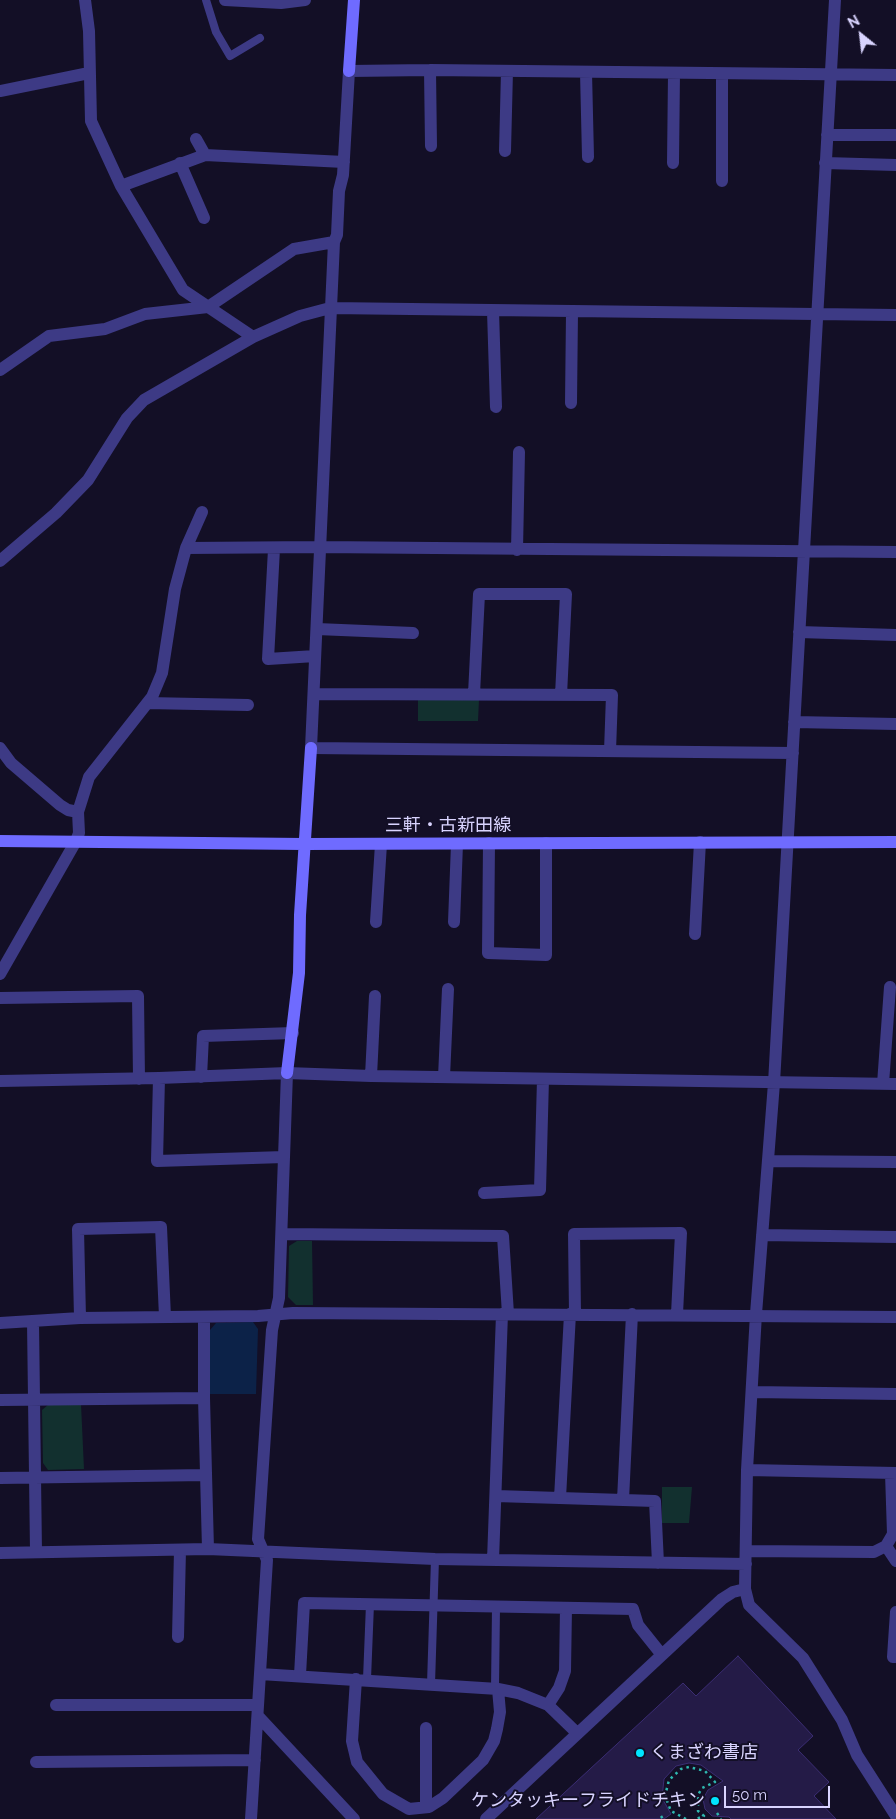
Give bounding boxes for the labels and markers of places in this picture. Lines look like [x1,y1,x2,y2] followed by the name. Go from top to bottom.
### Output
[650,1742,758,1764] place label: くまざわ書店
[634,1747,646,1759] marker: くまざわ書店
[471,1790,705,1812] place label: ケンタッキーフライドチキン
[709,1795,721,1807] marker: ケンタッキーフライドチキン

